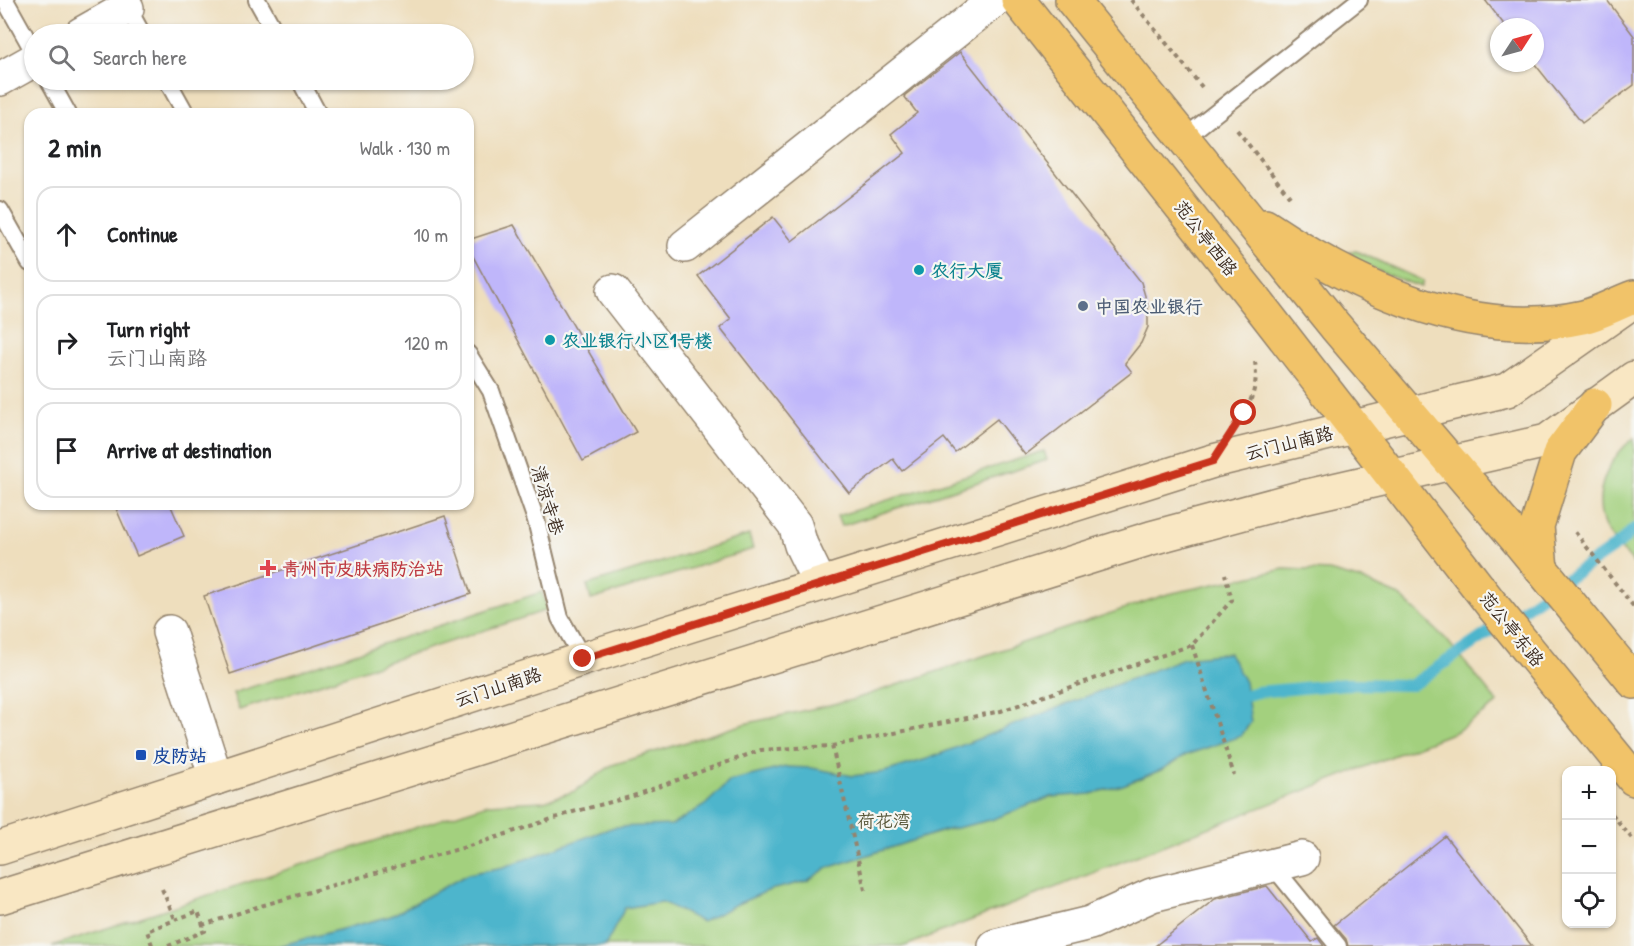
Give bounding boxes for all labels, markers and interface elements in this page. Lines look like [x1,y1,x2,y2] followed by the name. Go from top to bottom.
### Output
[1490,18,1544,72] north arrow
[24,24,474,90] search box
[45,41,78,74] icon: search
[93,42,187,72] text: Search here
[48,130,101,165] text: 2 min
[360,134,450,161] text: Walk · 130 m
[1168,195,1244,281] street label: 范公亭西路
[50,218,83,251] icon: ahead
[107,219,178,249] text: Continue
[414,221,448,248] text: 10 m
[931,258,1003,283] place label: 农行大厦
[912,263,926,277] marker: 农行大厦
[1095,294,1203,319] place label: 中国农业银行
[1076,299,1090,313] marker: 中国农业银行
[107,314,190,344] text: Turn right
[50,326,83,359] icon: right
[562,328,713,353] place label: 农业银行小区1号楼
[404,329,448,356] text: 120 m
[543,333,557,347] marker: 农业银行小区1号楼
[107,344,207,371] text: 云门山南路
[1230,399,1256,425] route start
[1242,420,1336,466] street label: 云门山南路
[50,434,83,467] icon: arrive
[107,435,272,465] text: Arrive at destination
[526,462,570,538] street label: 清凉寺巷
[282,556,444,581] place label: 青州市皮肤病防治站
[259,559,277,577] marker: 青州市皮肤病防治站
[1474,586,1550,672] street label: 范公亭东路
[569,645,595,671] route end
[451,661,545,713] street label: 云门山南路
[153,743,207,768] place label: 皮防站
[134,748,148,762] marker: 皮防站
[1562,766,1616,928] map controls
[1562,766,1616,820] button: +
[857,808,911,833] park label: 荷花湾
[1562,820,1616,874] button: −
[1562,874,1616,928] button: locate

